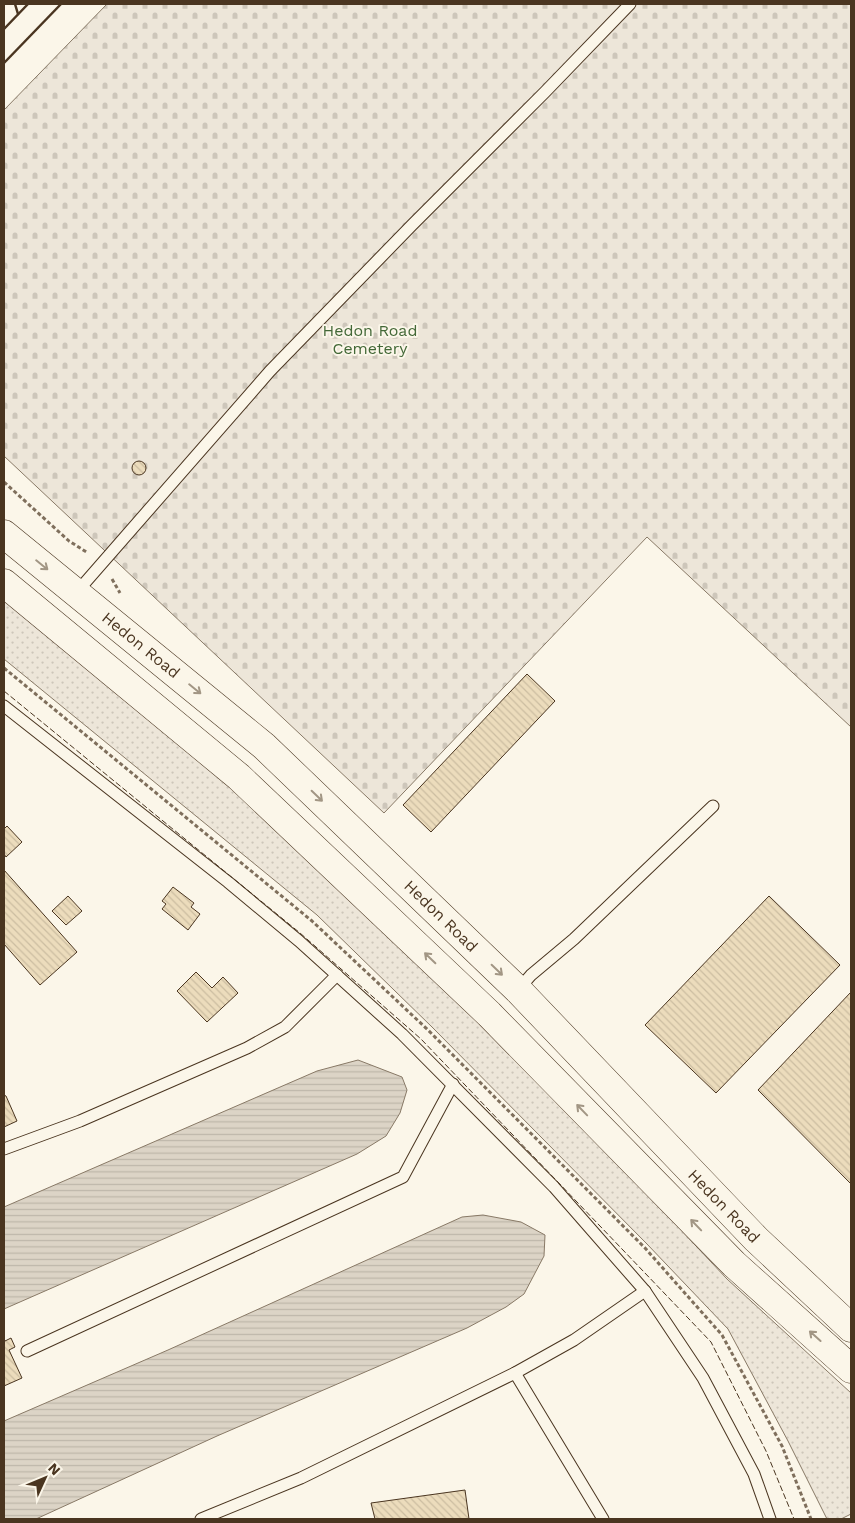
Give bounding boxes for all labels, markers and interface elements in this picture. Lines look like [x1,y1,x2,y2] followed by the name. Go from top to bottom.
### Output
[323,321,417,358] park label: Hedon Road Cemetery
[35,559,48,570] one-way arrow
[98,608,184,682] street label: Hedon Road
[188,684,201,695] one-way arrow
[310,790,323,802] one-way arrow
[400,876,482,956] street label: Hedon Road
[423,952,436,964] one-way arrow
[491,964,503,976] one-way arrow
[577,1104,589,1116] one-way arrow
[684,1165,764,1247] street label: Hedon Road
[690,1219,702,1232] one-way arrow
[808,1331,821,1342] one-way arrow
[20,1453,70,1503] north arrow
[45,1460,64,1478] text: N

